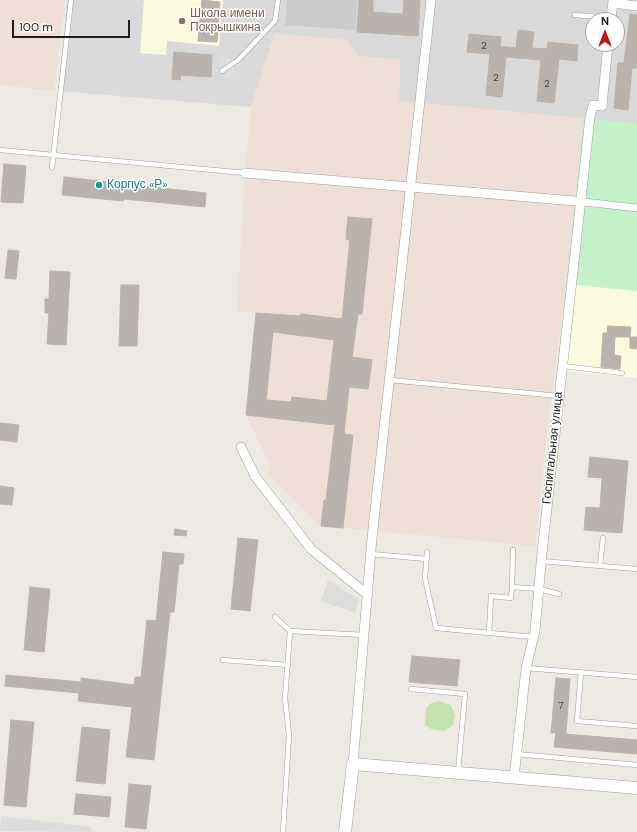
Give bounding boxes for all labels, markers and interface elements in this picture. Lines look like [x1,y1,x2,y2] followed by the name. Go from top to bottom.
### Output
[190,7,265,35] place label: Школа имени Покрышкина
[14,12,132,38] scale bar
[585,12,625,52] north arrow
[601,14,609,28] text: N
[177,16,187,26] marker: Школа имени Покрышкина
[19,19,53,35] text: 100 m
[481,40,487,52] house number: 2
[493,72,499,84] house number: 2
[544,78,550,90] house number: 2
[107,178,168,192] place label: Корпус «Р»
[94,180,104,190] marker: Корпус «Р»
[540,391,566,505] street label: Госпитальная улица
[558,700,564,712] house number: 7

